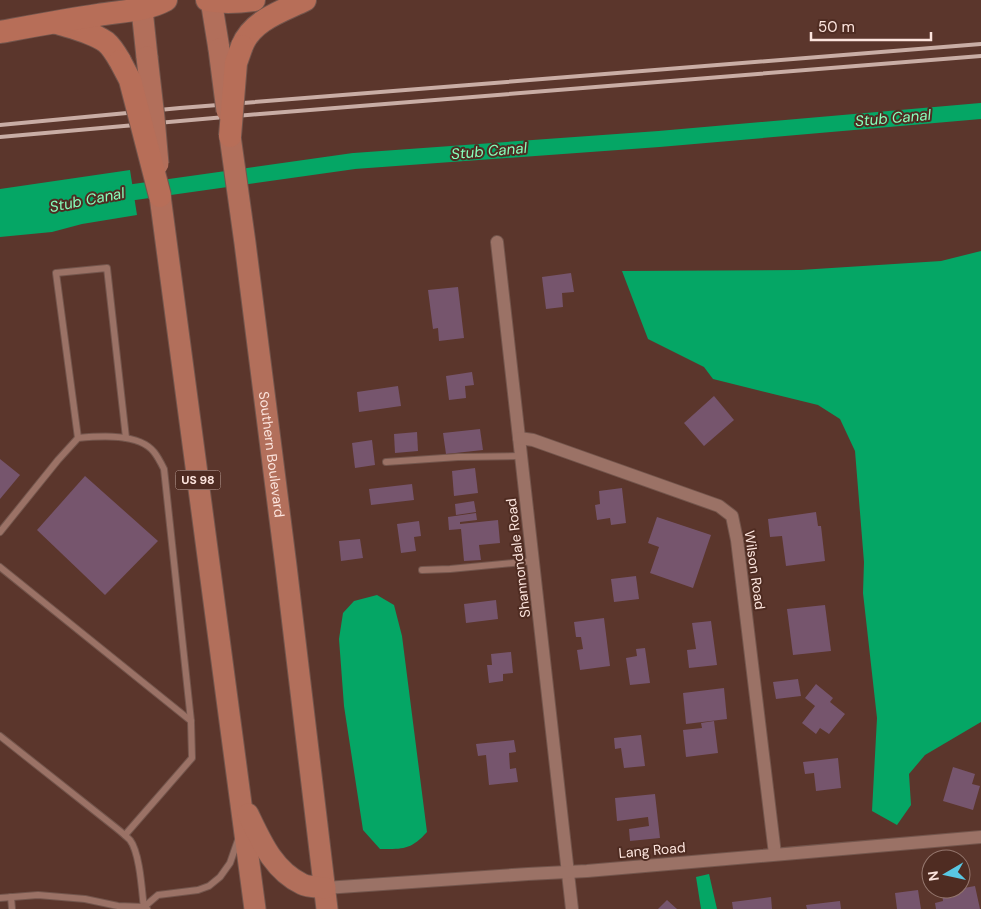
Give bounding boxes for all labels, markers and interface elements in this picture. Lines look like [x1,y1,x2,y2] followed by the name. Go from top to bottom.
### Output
[811,10,931,42] scale bar
[818,17,855,37] text: 50 m
[854,105,932,131] water label: Stub Canal
[450,138,528,164] water label: Stub Canal
[48,183,127,217] water label: Stub Canal
[255,390,289,518] street label: Southern Boulevard
[176,470,220,490] road number: US 98
[502,497,534,619] street label: Shannondale Road
[741,529,769,611] street label: Wilson Road
[618,838,686,862] street label: Lang Road
[921,849,971,899] north arrow
[923,870,943,882] text: N

